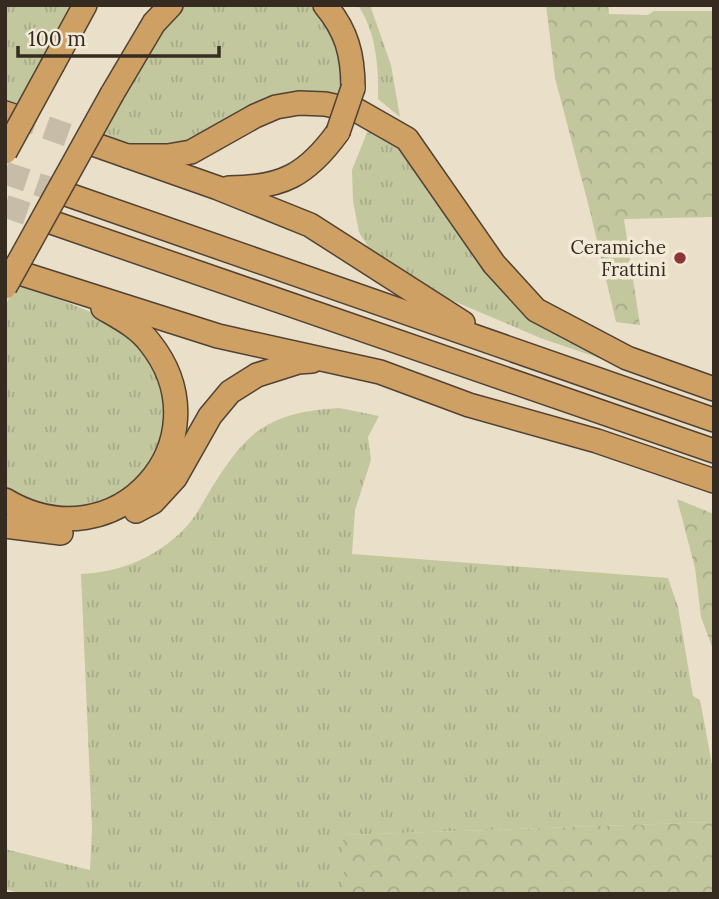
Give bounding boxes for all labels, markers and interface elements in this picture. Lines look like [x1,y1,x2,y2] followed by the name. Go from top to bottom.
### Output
[18,14,219,58] scale bar
[28,25,86,52] text: 100 m
[570,235,666,281] place label: Ceramiche Frattini
[672,250,688,266] marker: Ceramiche Frattini

